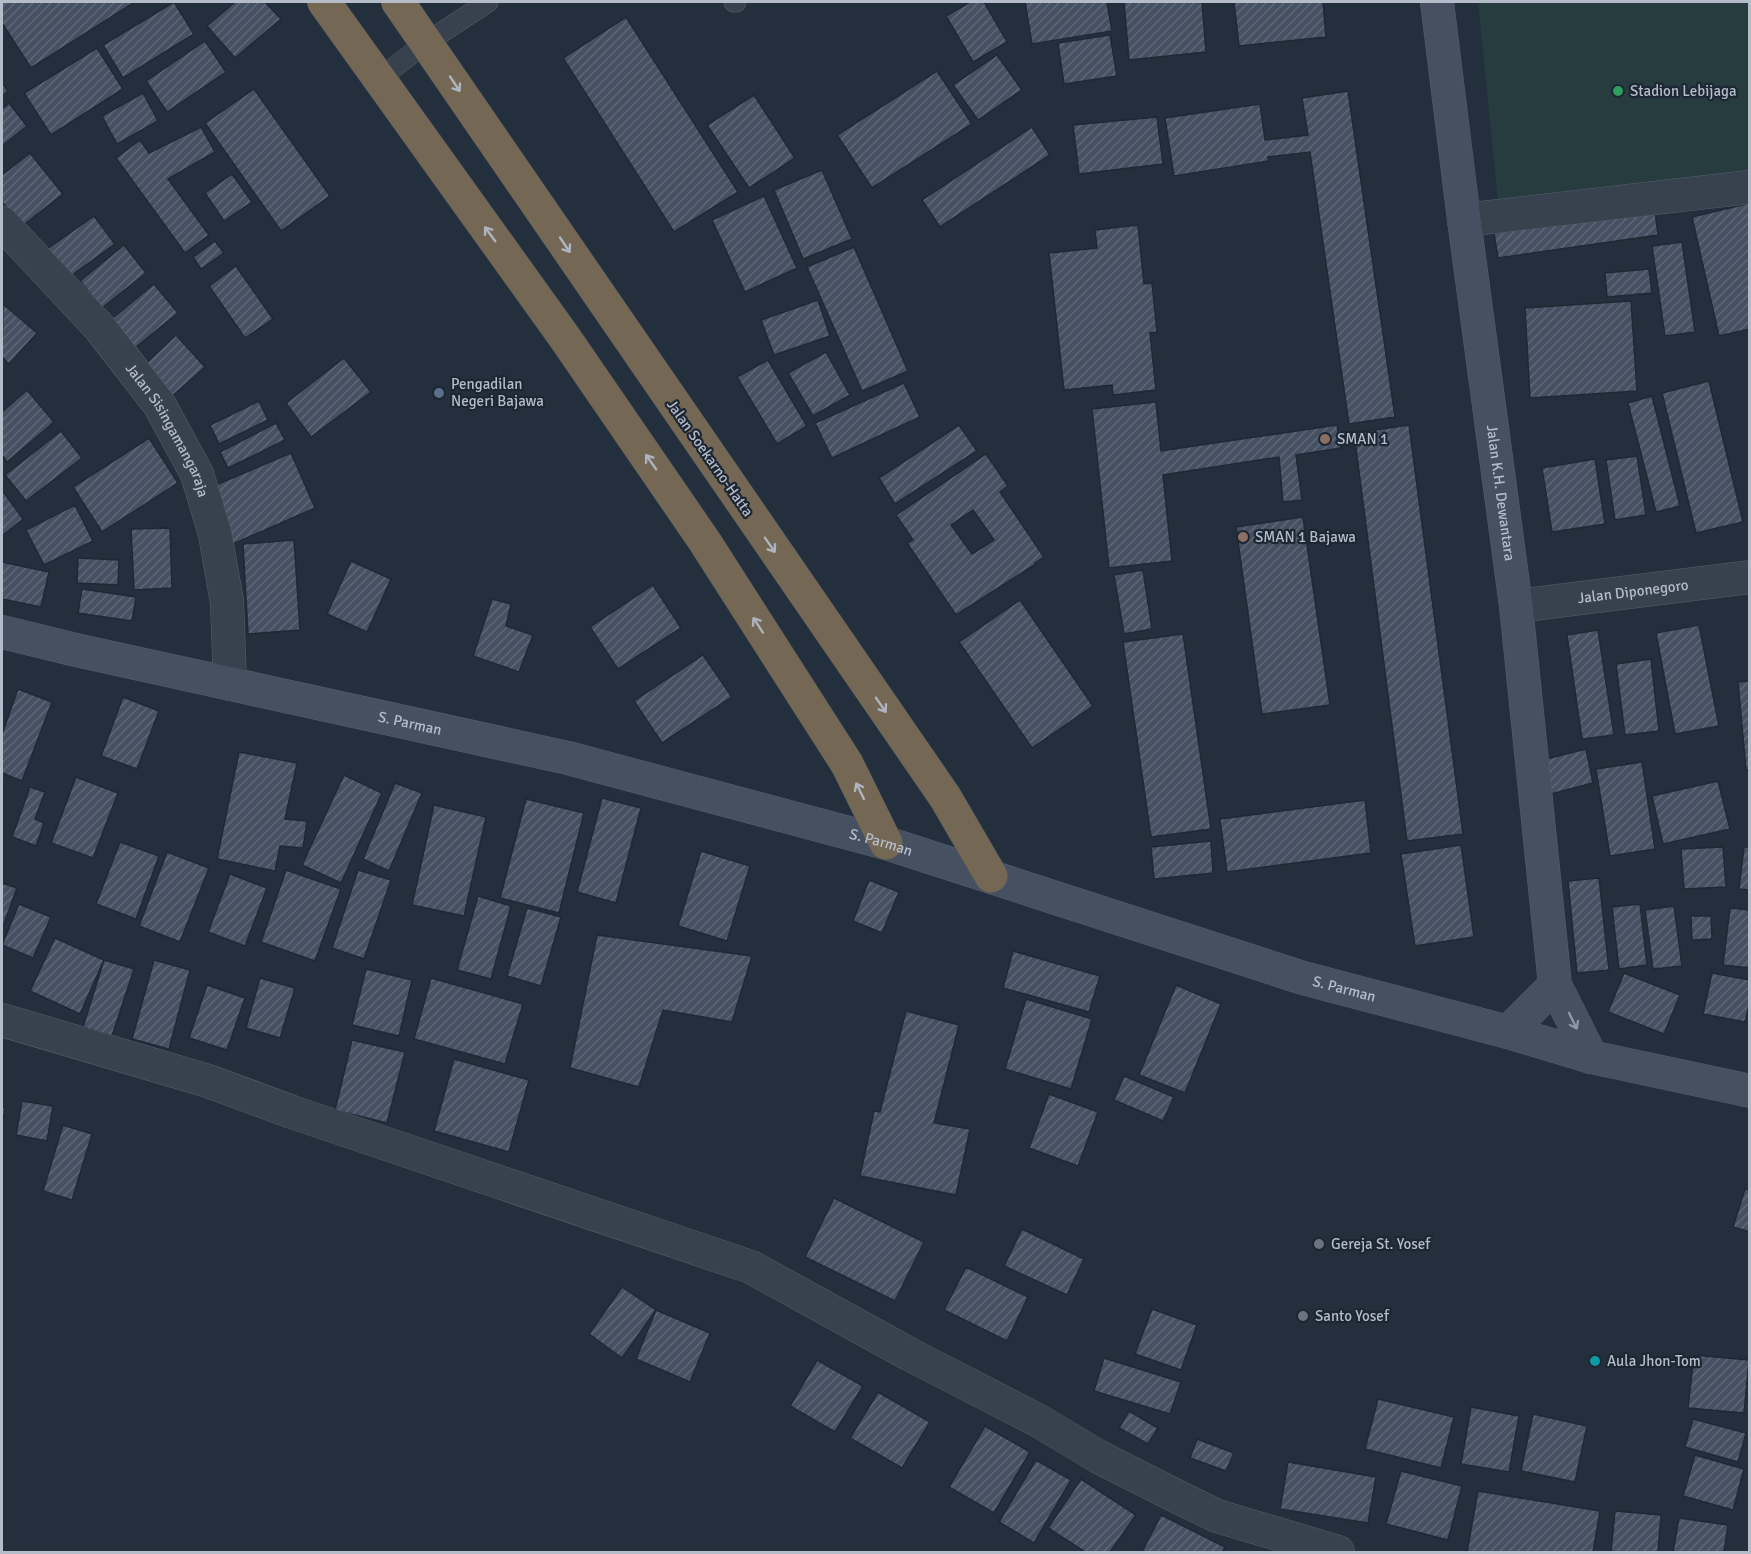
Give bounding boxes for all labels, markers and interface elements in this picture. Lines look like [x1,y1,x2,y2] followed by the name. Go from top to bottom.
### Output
[449,75,461,92] one-way arrow
[1630,82,1737,100] place label: Stadion Lebijaga
[1611,84,1625,98] marker: Stadion Lebijaga
[484,226,496,243] one-way arrow
[559,237,571,253] one-way arrow
[122,360,212,499] street label: Jalan Sisingamangaraja
[451,375,544,410] place label: Pengadilan Negeri Bajawa
[432,386,446,400] marker: Pengadilan Negeri Bajawa
[663,396,757,520] street label: Jalan Soekarno-Hatta
[1483,424,1519,562] street label: Jalan K.H. Dewantara
[1337,430,1388,448] place label: SMAN 1
[1318,432,1332,446] marker: SMAN 1
[645,455,657,471] one-way arrow
[1255,528,1356,546] place label: SMAN 1 Bajawa
[1236,530,1250,544] marker: SMAN 1 Bajawa
[764,536,776,552] one-way arrow
[1577,576,1690,607] street label: Jalan Diponegoro
[752,617,764,634] one-way arrow
[875,696,887,713] one-way arrow
[376,708,443,739] street label: S. Parman
[854,782,866,800] one-way arrow
[848,825,915,860] street label: S. Parman
[1311,972,1378,1006] street label: S. Parman
[1568,1011,1579,1029] one-way arrow
[1331,1235,1431,1253] place label: Gereja St. Yosef
[1312,1237,1326,1251] marker: Gereja St. Yosef
[1315,1307,1390,1325] place label: Santo Yosef
[1296,1309,1310,1323] marker: Santo Yosef
[1607,1352,1701,1370] place label: Aula Jhon-Tom
[1588,1354,1602,1368] marker: Aula Jhon-Tom

